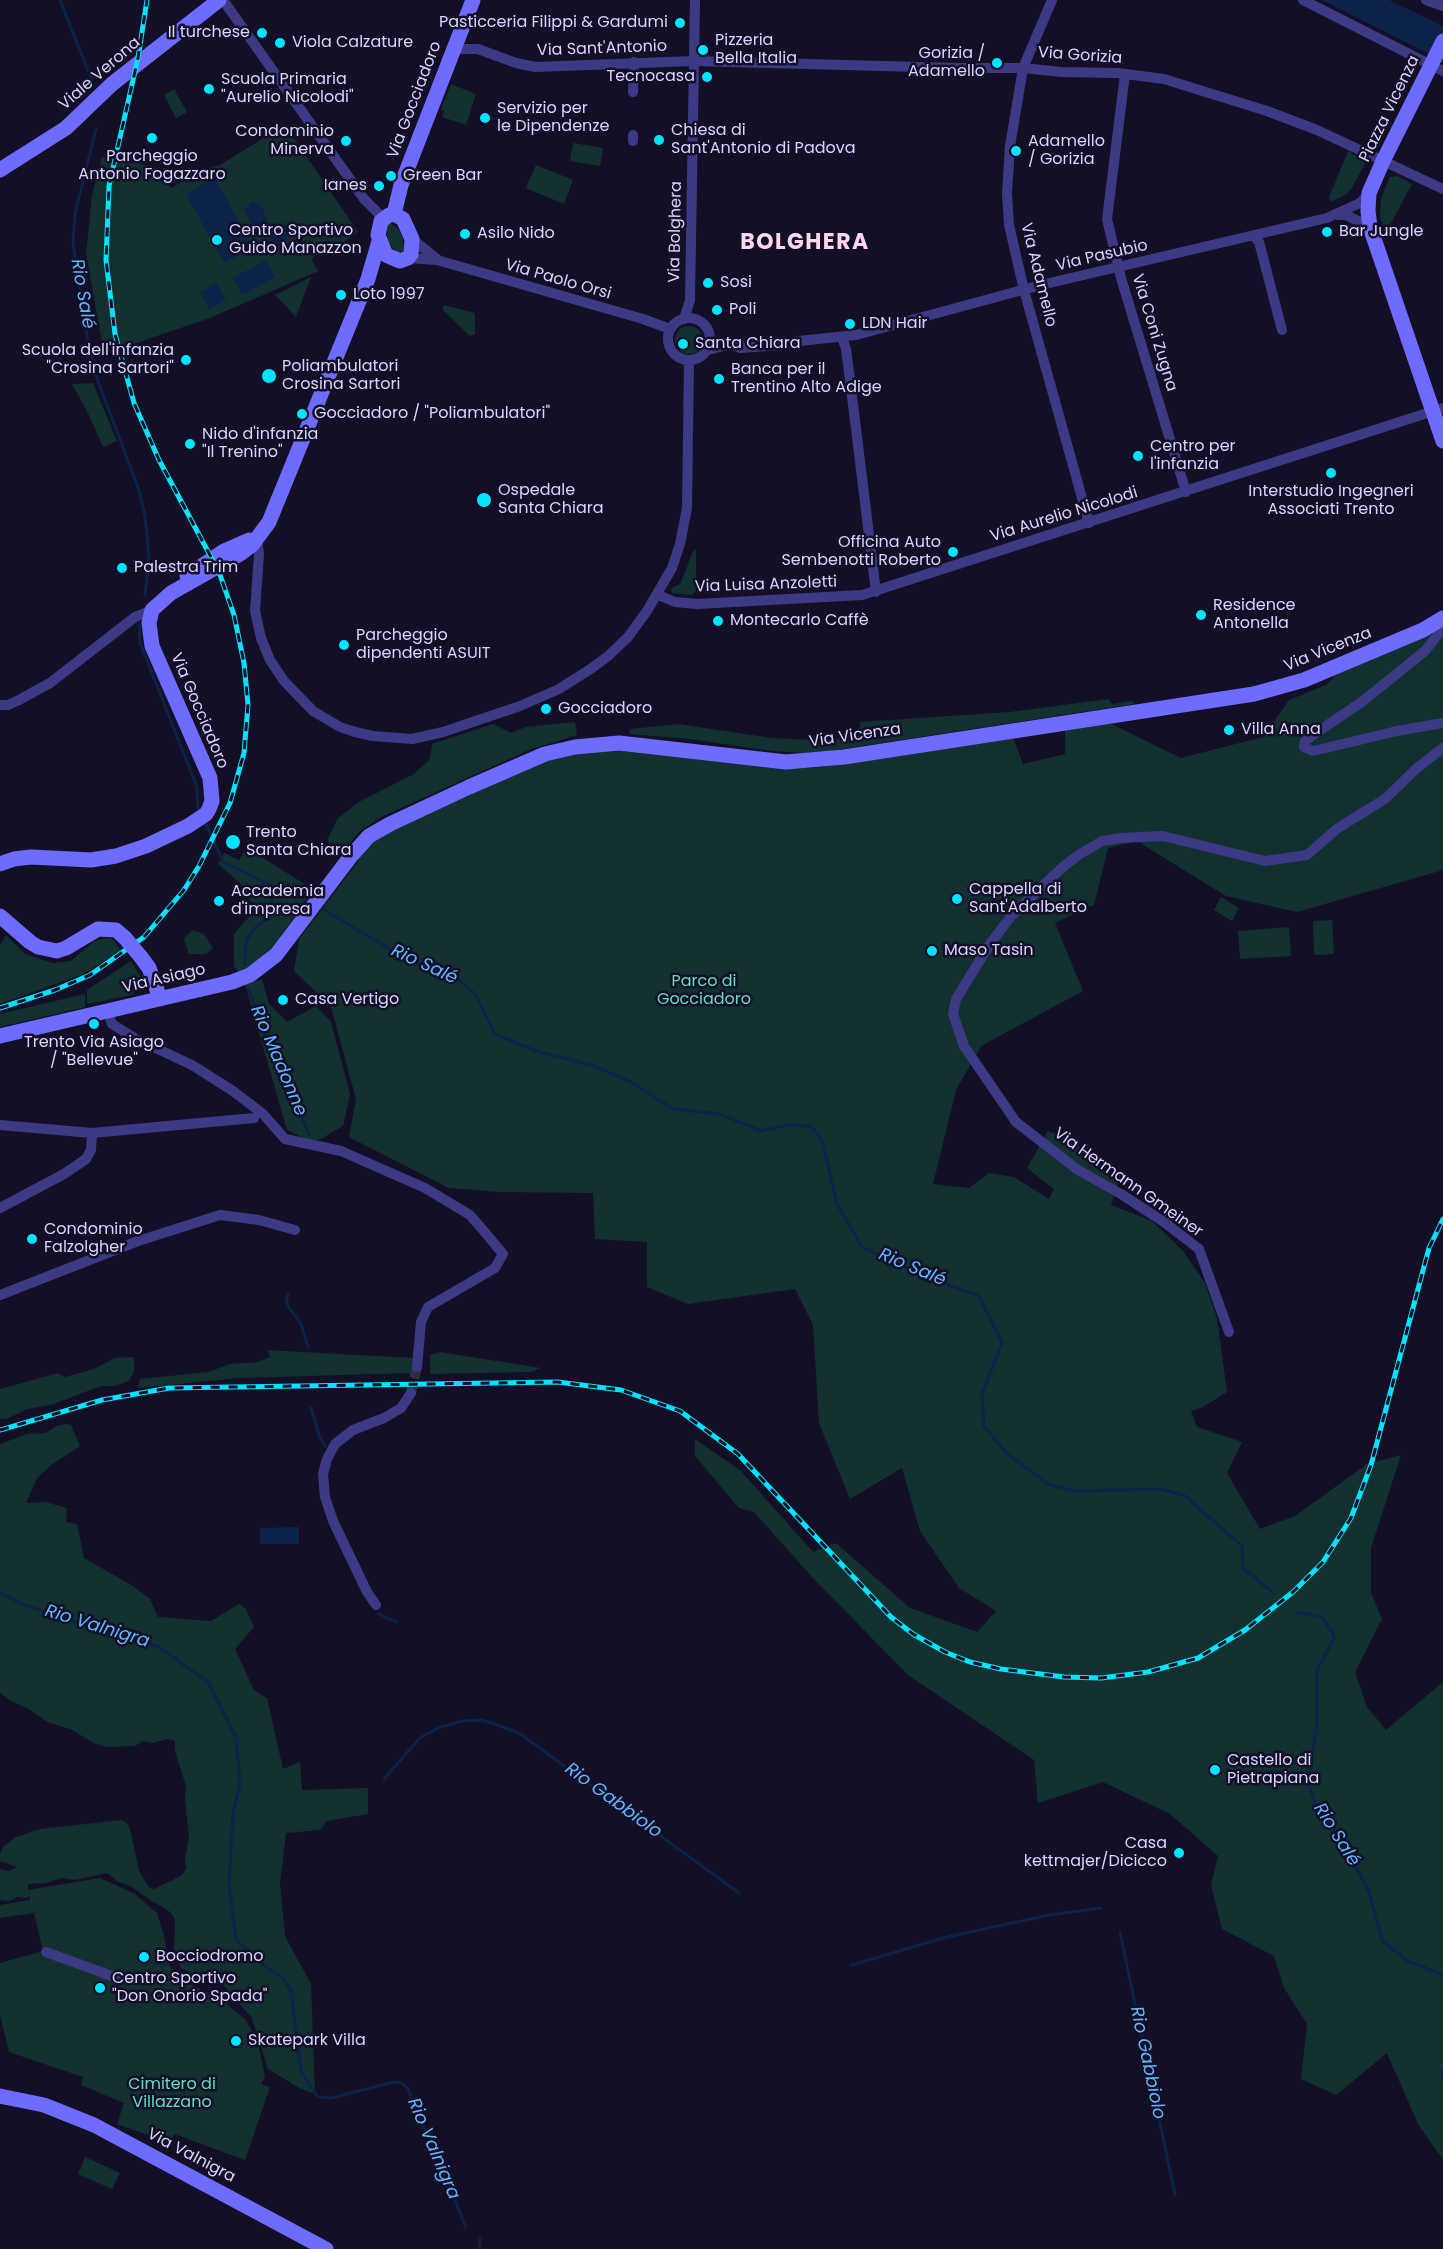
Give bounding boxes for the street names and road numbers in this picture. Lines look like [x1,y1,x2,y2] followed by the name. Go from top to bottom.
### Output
[55,33,145,115] street label: Viale Verona
[537,37,667,61] street label: Via Sant'Antonio
[384,39,446,161] street label: Via Gocciadoro
[1037,43,1123,69] street label: Via Gorizia
[1356,52,1424,166] street label: Piazza Vicenza
[666,181,686,283] street label: Via Bolghera
[1016,221,1060,329] street label: Via Adamello
[1054,236,1150,276] street label: Via Pasubio
[503,256,613,304] street label: Via Paolo Orsi
[1127,272,1181,394] street label: Via Coni Zugna
[988,483,1140,547] street label: Via Aurelio Nicolodi
[695,573,837,597] street label: Via Luisa Anzoletti
[1281,624,1375,676] street label: Via Vicenza
[166,650,232,772] street label: Via Gocciadoro
[808,720,902,752] street label: Via Vicenza
[121,960,207,998] street label: Via Asiago
[1050,1124,1206,1242] street label: Via Hermann Gmeiner
[144,2125,238,2187] street label: Via Valnigra

